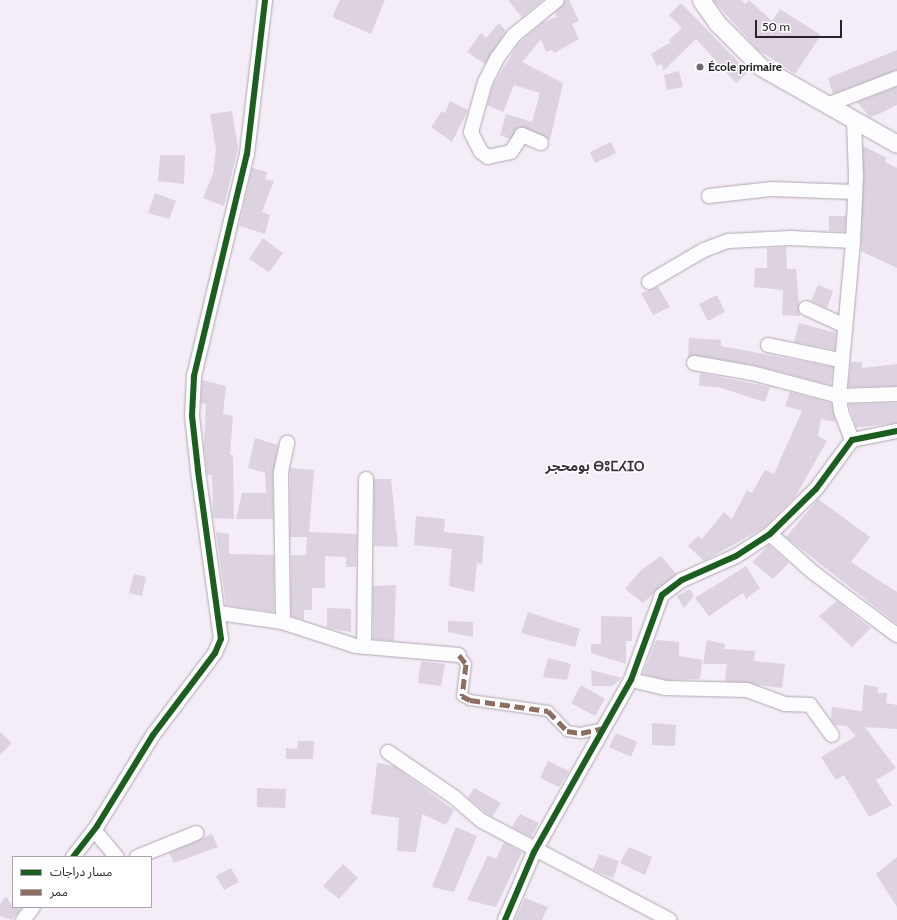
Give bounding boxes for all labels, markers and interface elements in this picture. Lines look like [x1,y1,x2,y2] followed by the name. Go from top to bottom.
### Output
[757,12,844,38] scale bar
[762,19,790,34] text: 50 m
[708,60,782,74] place label: École primaire
[695,62,705,72] marker: École primaire
[545,458,645,474] district label: بومحجر ⴱⵓⵎⵃⵊⵔ
[12,856,152,908] legend
[50,864,112,879] text: مسار دراجات
[50,884,68,899] text: ممر

